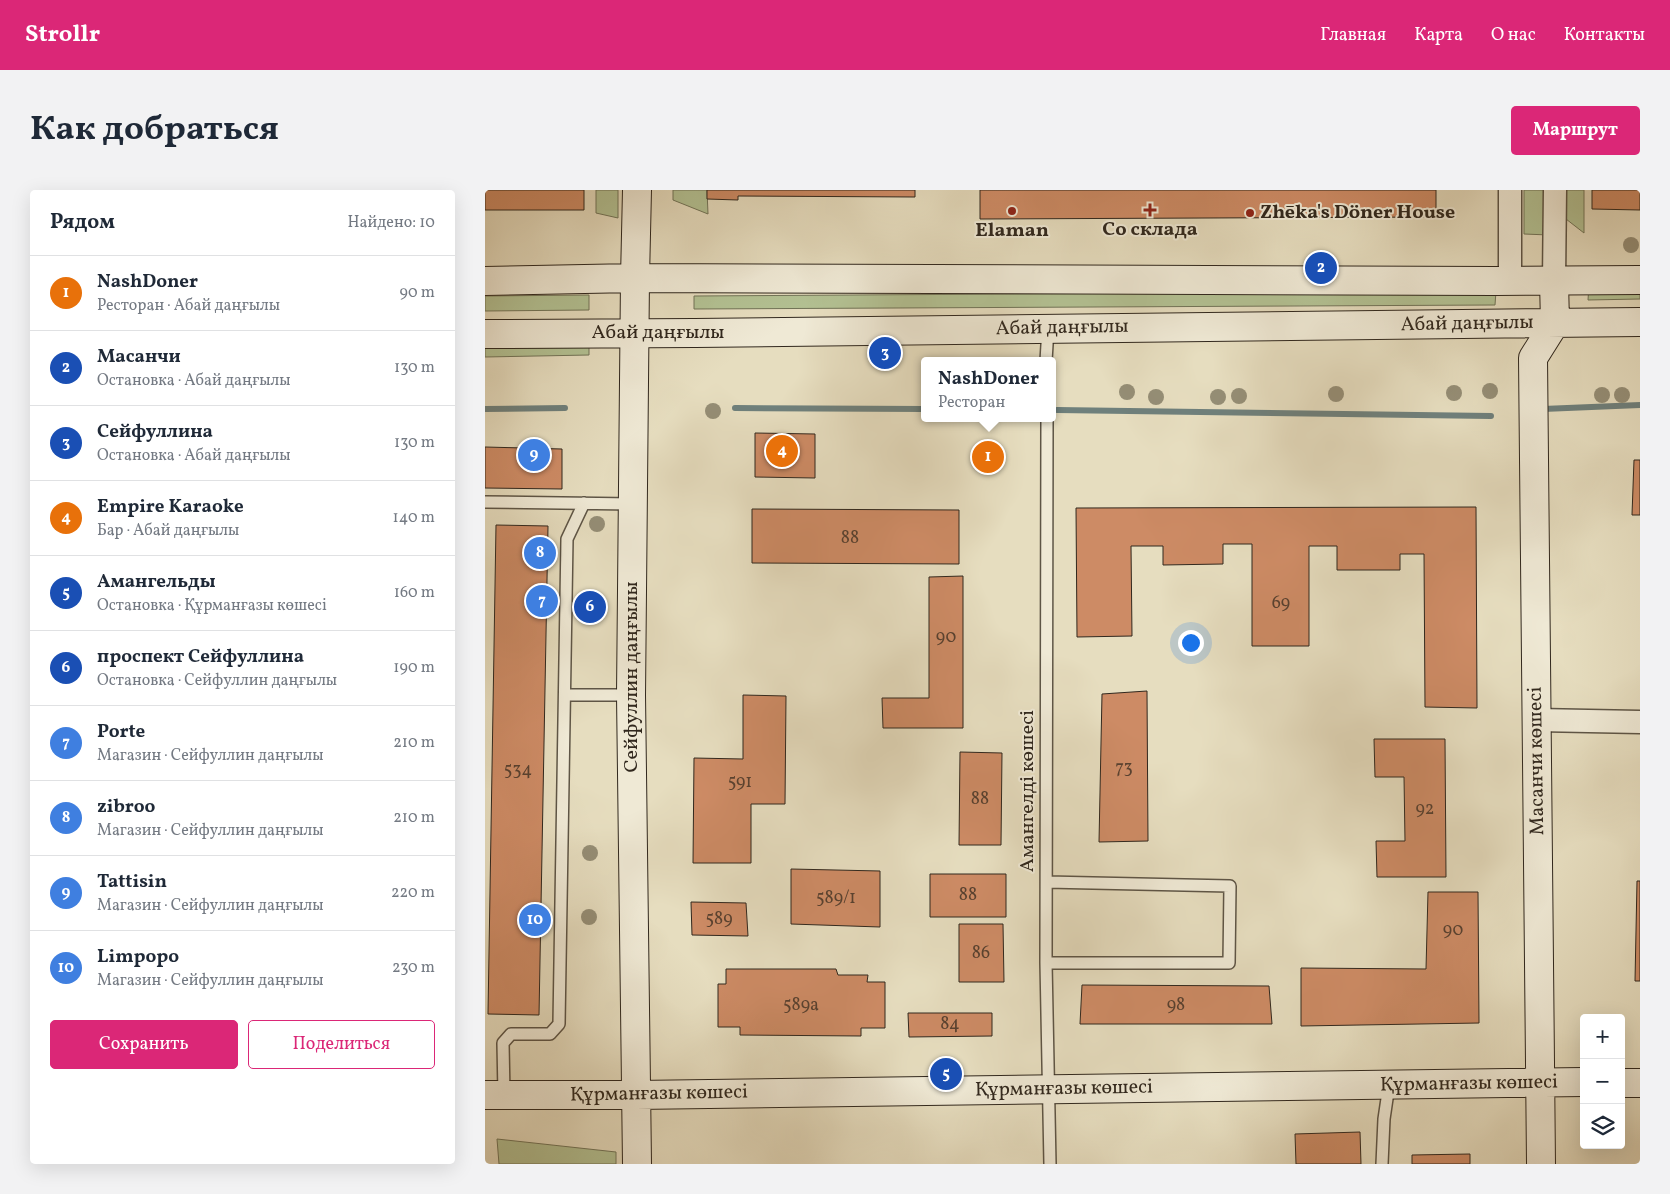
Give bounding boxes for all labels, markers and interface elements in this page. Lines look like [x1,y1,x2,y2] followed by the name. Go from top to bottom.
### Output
[25,18,100,52] text: Strollr
[1320,23,1386,48] text: Главная
[1414,23,1463,48] text: Карта
[1491,23,1536,48] text: О нас
[1564,23,1645,48] text: Контакты
[30,106,279,154] text: Как добраться
[1511,106,1640,155] button: Маршрут
[1260,199,1455,227] place label: Zhēka's Döner House
[1144,204,1156,216] marker: Со склада
[1006,205,1018,217] marker: Elaman
[1244,207,1256,219] marker: Zhēka's Döner House
[50,208,115,237] text: Рядом
[348,212,435,234] text: Найдено: 10
[1102,216,1198,244] place label: Со склада
[975,217,1049,245] place label: Elaman
[1305,249,1337,287] pin: 2
[97,269,198,295] text: NashDoner
[63,282,69,304] text: 1
[399,282,435,304] text: 90 m
[97,295,280,317] text: Ресторан · Абай даңғылы
[1400,309,1534,339] street label: Абай даңғылы
[995,313,1129,343] street label: Абай даңғылы
[592,319,724,347] street label: Абай даңғылы
[869,334,901,372] pin: 3
[97,344,181,370] text: Масанчи
[62,357,70,379] text: 2
[394,357,435,379] text: 130 m
[921,357,1056,422] popup
[938,366,1039,392] text: NashDoner
[97,370,291,392] text: Остановка · Абай даңғылы
[938,392,1005,414] text: Ресторан
[97,419,213,445] text: Сейфуллина
[62,432,70,454] text: 3
[394,432,435,454] text: 130 m
[766,432,798,470] pin: 4
[518,436,550,474] pin: 9
[972,438,1004,476] pin: 1
[97,445,291,467] text: Остановка · Абай даңғылы
[97,494,244,520] text: Empire Karaoke
[61,507,71,529] text: 4
[393,507,435,529] text: 140 m
[97,520,239,542] text: Бар · Абай даңғылы
[841,526,859,551] house number: 88
[524,534,556,572] pin: 8
[97,569,216,595] text: Амангельды
[618,581,646,773] street label: Сейфуллин даңғылы
[62,582,70,604] text: 5
[394,582,435,604] text: 160 m
[526,582,558,620] pin: 7
[574,588,606,626] pin: 6
[1272,591,1290,616] house number: 69
[97,595,327,617] text: Остановка · Құрманғазы көшесі
[936,625,956,650] house number: 90
[1178,630,1204,656] your location
[97,644,304,670] text: проспект Сейфуллина
[62,657,70,679] text: 6
[393,657,435,679] text: 190 m
[97,670,337,692] text: Остановка · Сейфуллин даңғылы
[1522,686,1552,836] street label: Масанчи көшесі
[1014,710,1042,872] street label: Амангелді көшесі
[97,719,145,745] text: Porte
[62,732,70,754] text: 7
[393,732,435,754] text: 210 m
[97,745,324,767] text: Магазин · Сейфуллин даңғылы
[1115,756,1133,781] house number: 73
[504,758,532,783] house number: 534
[728,770,752,795] house number: 591
[971,787,989,812] house number: 88
[97,794,155,820] text: zibroo
[1415,797,1435,822] house number: 92
[62,807,70,829] text: 8
[393,807,435,829] text: 210 m
[97,820,324,842] text: Магазин · Сейфуллин даңғылы
[97,869,167,895] text: Tattisin
[62,882,70,904] text: 9
[391,882,435,904] text: 220 m
[959,883,977,908] house number: 88
[816,886,856,911] house number: 589/1
[97,895,324,917] text: Магазин · Сейфуллин даңғылы
[519,901,551,939] pin: 10
[705,907,733,932] house number: 589
[1443,918,1463,943] house number: 90
[972,941,990,966] house number: 86
[97,944,179,970] text: Limpopo
[58,957,74,979] text: 10
[392,957,435,979] text: 230 m
[97,970,324,992] text: Магазин · Сейфуллин даңғылы
[783,993,819,1018] house number: 589а
[1167,993,1185,1018] house number: 98
[940,1012,960,1037] house number: 84
[1580,1014,1625,1149] map controls
[1580,1014,1625,1059] button: +
[50,1020,238,1069] button: Сохранить
[248,1020,435,1069] button: Поделиться
[930,1055,962,1093] pin: 5
[1580,1059,1625,1104] button: −
[1380,1068,1558,1100] street label: Құрманғазы көшесі
[975,1073,1153,1105] street label: Құрманғазы көшесі
[570,1078,748,1110] street label: Құрманғазы көшесі
[1580,1104,1625,1149] button: layers

